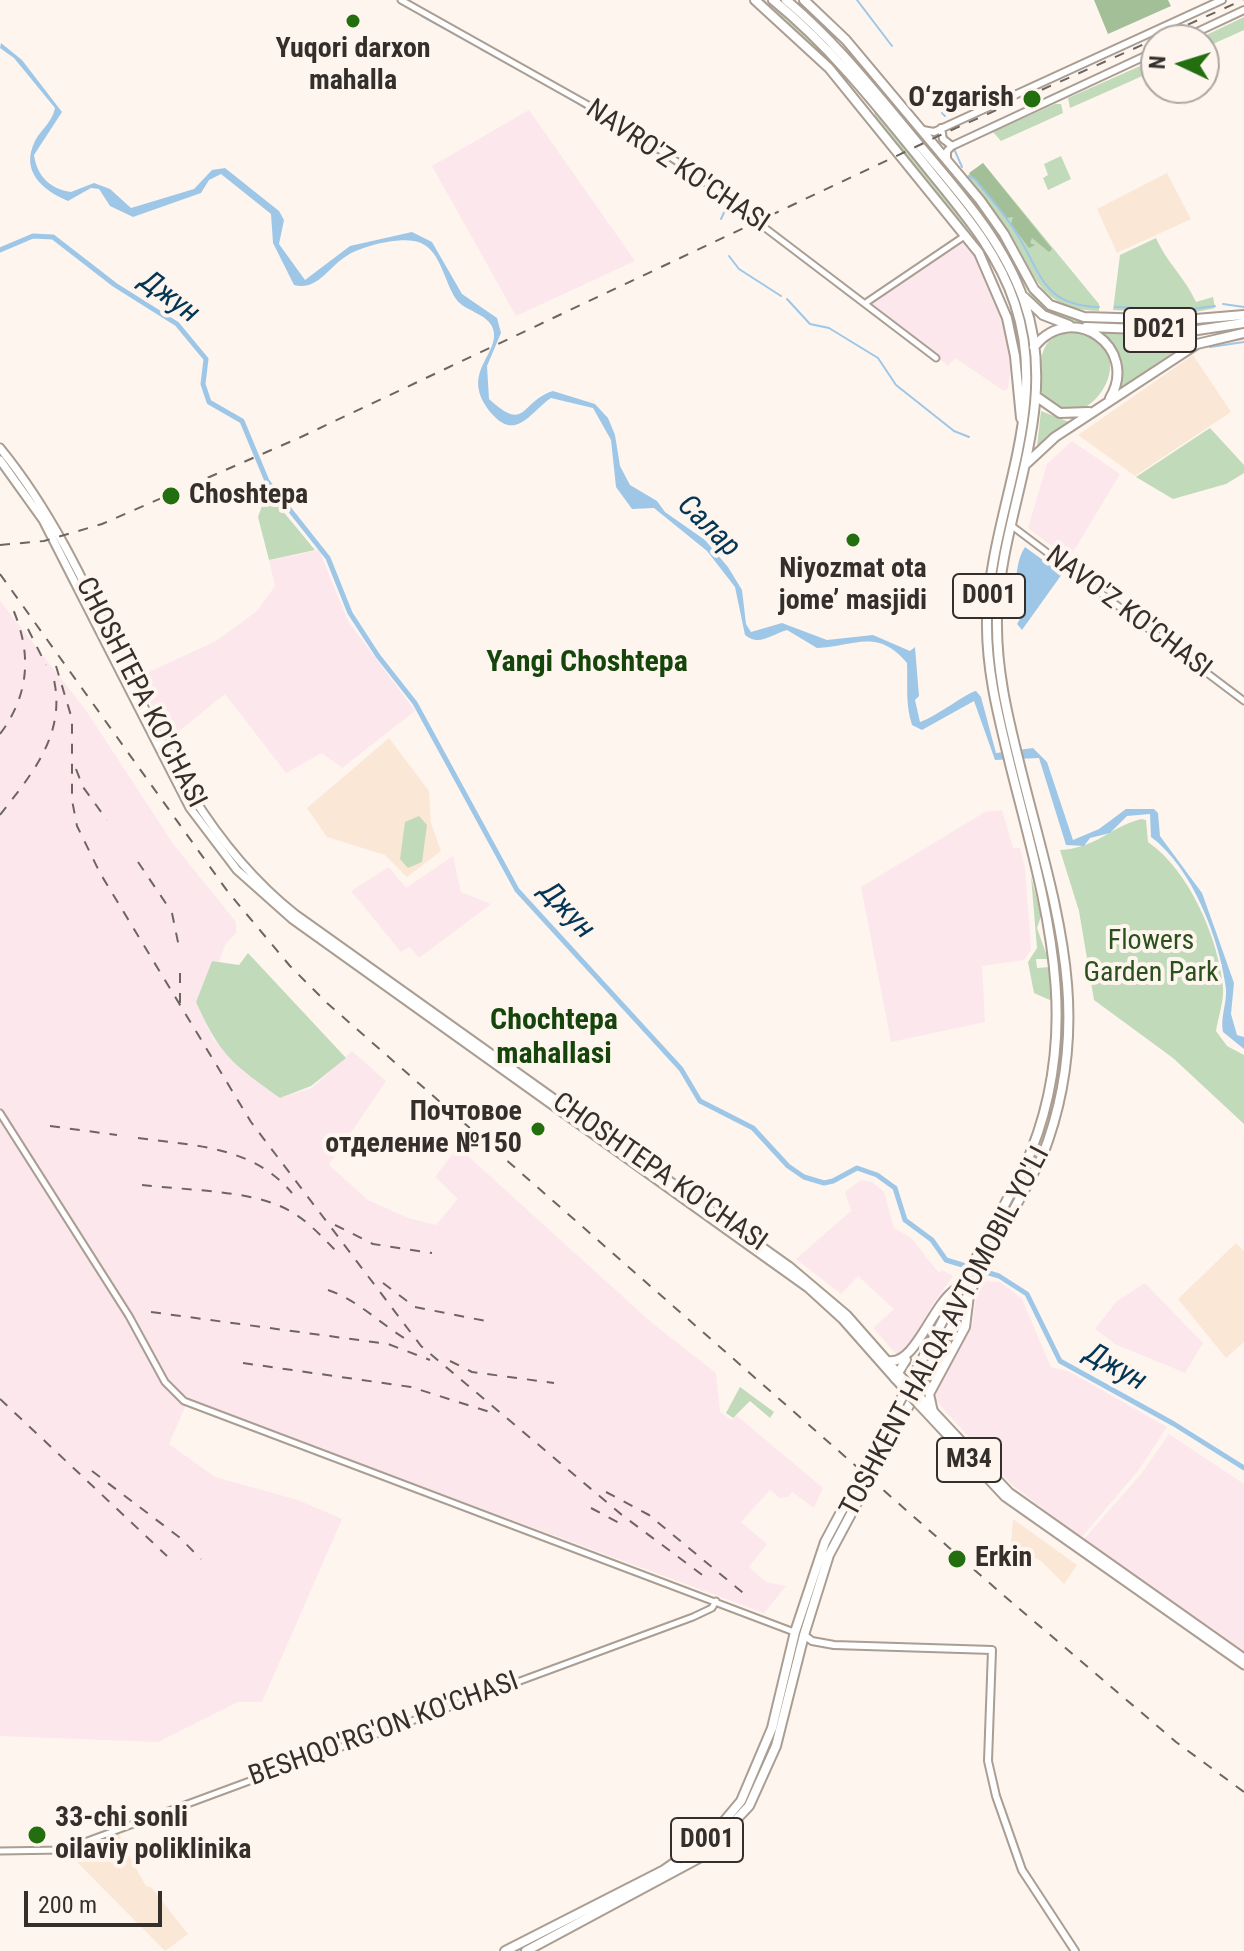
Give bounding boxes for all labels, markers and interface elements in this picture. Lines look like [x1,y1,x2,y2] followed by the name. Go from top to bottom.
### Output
[344,12,362,30] marker: Yuqori darxon mahalla
[1140,24,1220,104] north arrow
[275,33,431,99] place label: Yuqori darxon mahalla
[1145,55,1170,70] text: N
[908,82,1014,116] place label: O‘zgarish
[1021,88,1043,110] marker: O‘zgarish
[579,93,775,241] street label: NAVRO'Z KO'CHASI
[132,264,206,332] water label: Джун
[1124,308,1196,352] road number: D021
[189,479,308,513] place label: Choshtepa
[160,485,182,507] marker: Choshtepa
[669,488,747,566] water label: Салар
[844,531,862,549] marker: Niyozmat ota jome’ masjidi
[1039,540,1217,686] street label: NAVO'Z KO'CHASI
[779,553,927,619] place label: Niyozmat ota jome’ masjidi
[67,572,213,814] street label: CHOSHTEPA KO'CHASI
[953,574,1025,618] road number: D001
[486,645,688,681] district label: Yangi Choshtepa
[531,875,601,947] water label: Джун
[1083,925,1219,991] park label: Flowers Garden Park
[490,1003,618,1074] district label: Chochtepa mahallasi
[545,1086,773,1260] street label: CHOSHTEPA KO'CHASI
[325,1096,522,1162] place label: Почтовое отделение №150
[529,1120,547,1138] marker: Почтовое отделение №150
[834,1141,1058,1523] street label: TOSHKENT HALQA AVTOMOBIL YO'LI
[1078,1336,1152,1400] water label: Джун
[937,1438,1001,1482] road number: M34
[975,1542,1032,1576] place label: Erkin
[946,1548,968,1570] marker: Erkin
[245,1666,523,1794] street label: BESHQO'RG'ON KO'CHASI
[55,1802,251,1868] place label: 33-chi sonli oilaviy poliklinika
[671,1818,743,1862] road number: D001
[26,1824,48,1846] marker: 33-chi sonli oilaviy poliklinika
[28,1875,166,1925] scale bar
[38,1891,97,1919] text: 200 m

